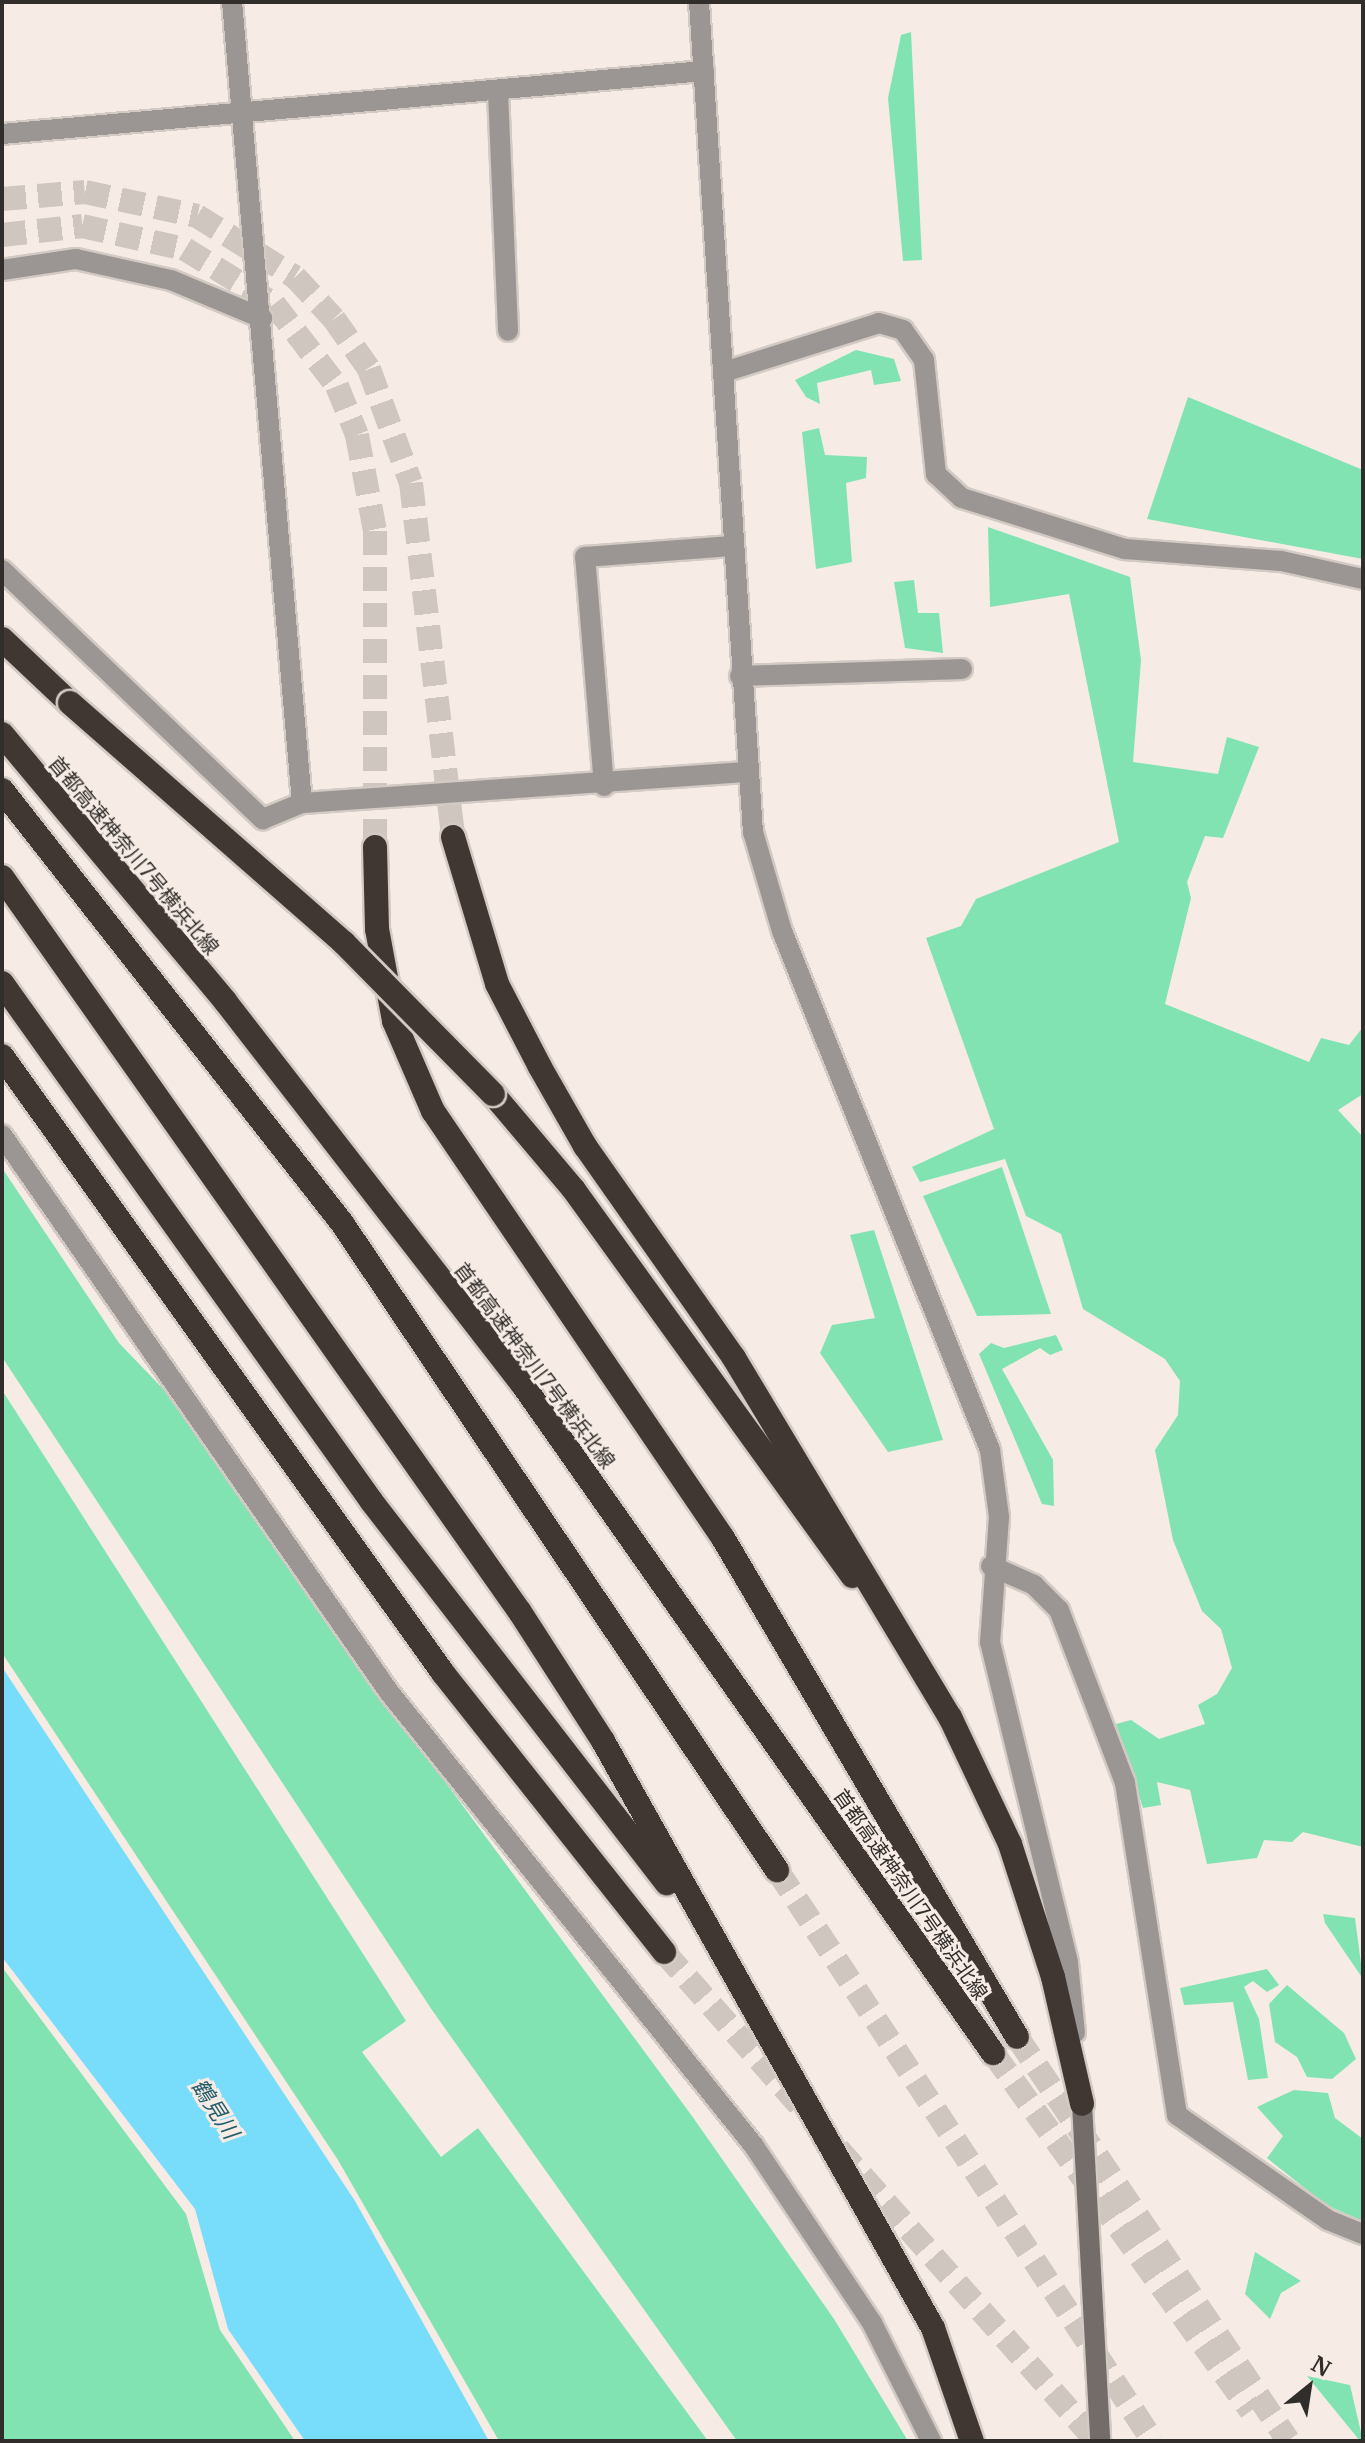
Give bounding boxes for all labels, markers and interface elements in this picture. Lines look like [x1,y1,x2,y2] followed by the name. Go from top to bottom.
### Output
[44,751,224,959] street label: 首都高速神奈川7号横浜北線
[450,1257,620,1473] street label: 首都高速神奈川7号横浜北線
[829,1784,993,2004] street label: 首都高速神奈川7号横浜北線
[186,2074,244,2144] water label: 鶴見川
[1269,2347,1349,2427] north arrow
[1306,2350,1336,2383] text: N

